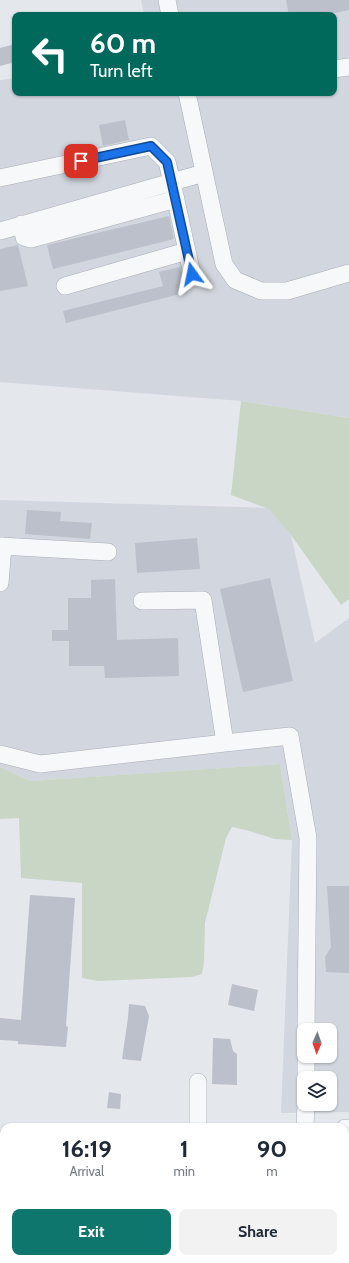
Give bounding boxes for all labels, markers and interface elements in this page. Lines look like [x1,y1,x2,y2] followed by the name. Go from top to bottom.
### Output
[90,26,156,60] text: 60 m
[24,28,76,80] icon: left
[90,60,153,82] text: Turn left
[64,144,98,178] pin
[70,150,92,172] icon: arrive
[171,253,213,295] position arrow
[297,1023,337,1063] north arrow
[297,1023,337,1111] map controls
[297,1071,337,1111] button: layers
[62,1134,112,1163] text: 16:19
[180,1134,189,1163] text: 1
[257,1134,287,1163] text: 90
[69,1163,104,1179] text: Arrival
[174,1163,195,1179] text: min
[266,1163,278,1179] text: m
[12,1209,171,1255] button: Exit
[179,1209,337,1255] button: Share

